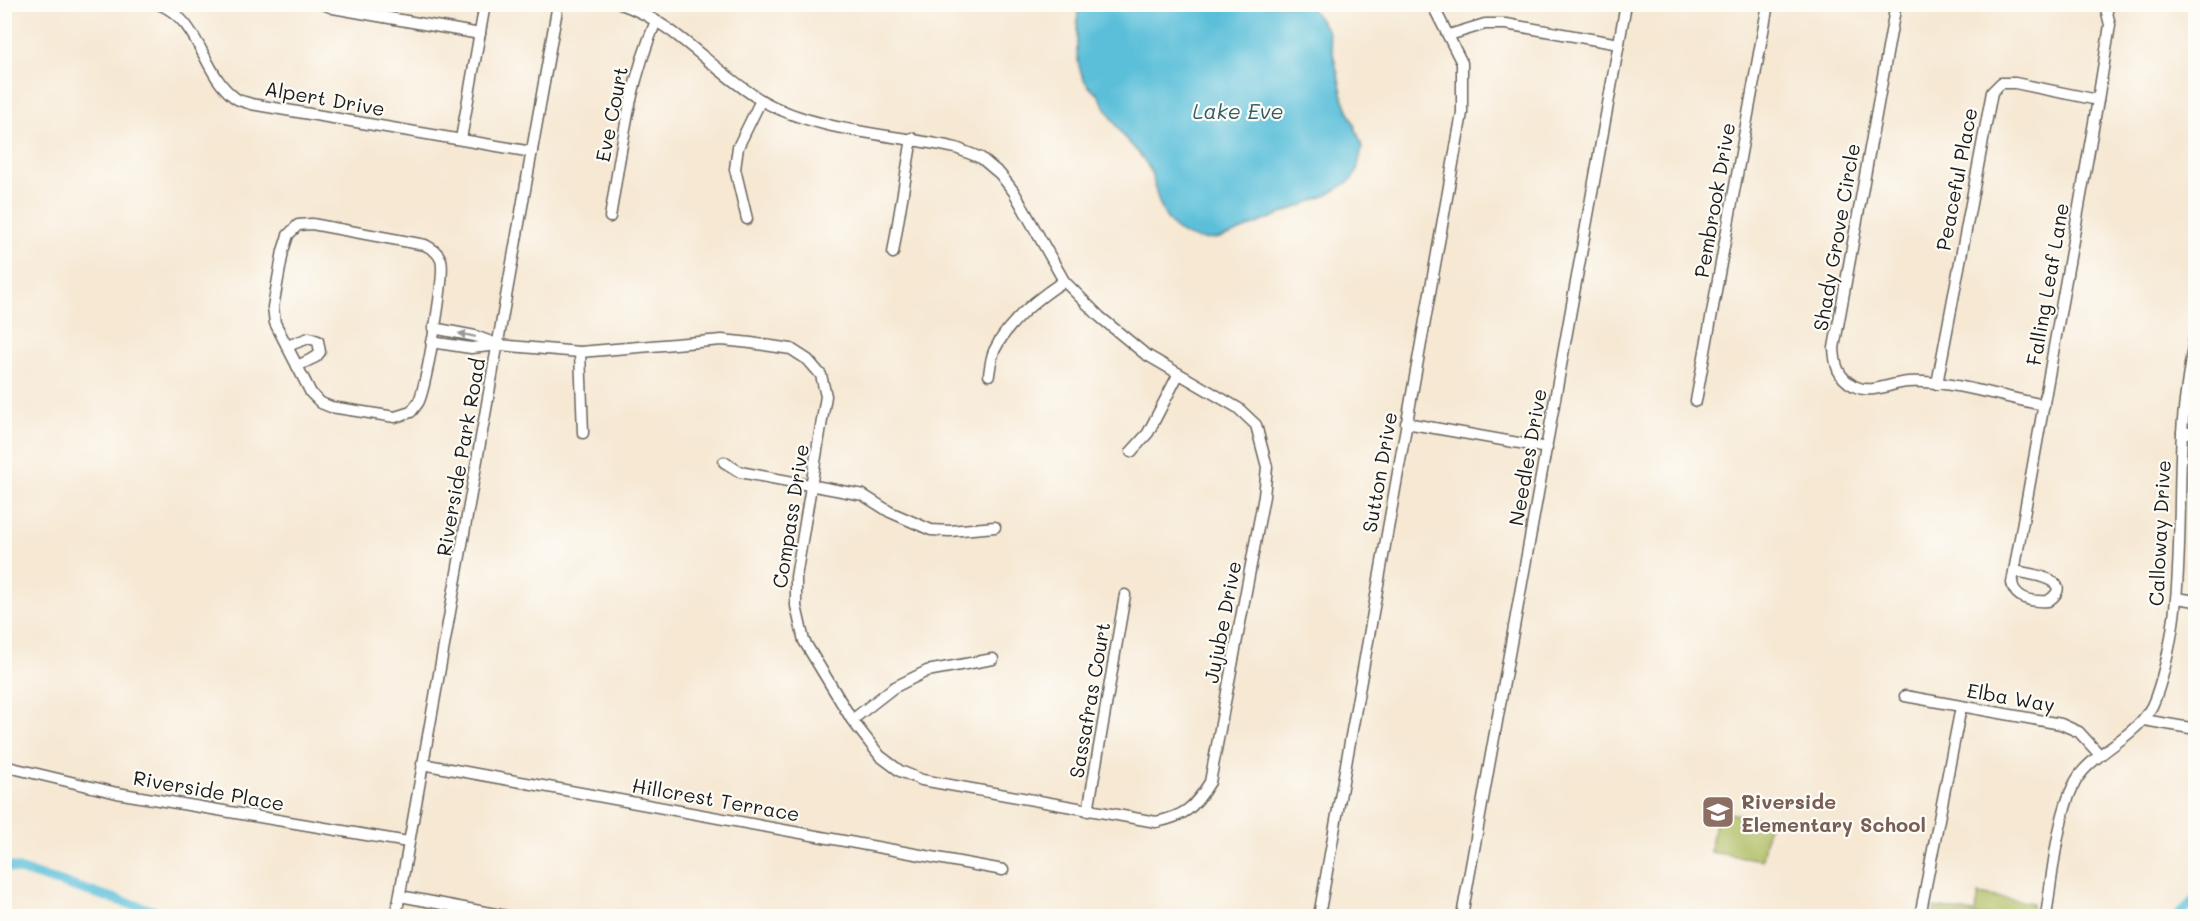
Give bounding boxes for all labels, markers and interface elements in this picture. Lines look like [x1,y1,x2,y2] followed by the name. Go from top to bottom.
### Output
[589,64,633,164] street label: Eve Court
[263,75,387,121] street label: Alpert Drive
[1192,97,1284,124] water label: Lake Eve
[1929,105,1983,253] street label: Peaceful Place
[1688,120,1740,280] street label: Pembrook Drive
[1807,141,1865,333] street label: Shady Grove Circle
[2020,201,2074,367] street label: Falling Leaf Lane
[457,330,476,339] one-way arrow
[430,356,490,558] street label: Riverside Park Road
[1502,386,1552,528] street label: Needles Drive
[1356,410,1402,534] street label: Sutton Drive
[766,442,814,590] street label: Compass Drive
[2142,459,2176,607] street label: Calloway Drive
[1197,559,1247,685] street label: Jujube Drive
[1062,620,1116,780] street label: Sassafras Court
[1965,677,2057,717] street label: Elba Way
[131,764,287,816] street label: Riverside Place
[630,771,802,827] street label: Hillcrest Terrace
[1741,788,1926,837] place label: Riverside Elementary School
[1700,794,1736,830] school or university icon: Riverside Elementary School

